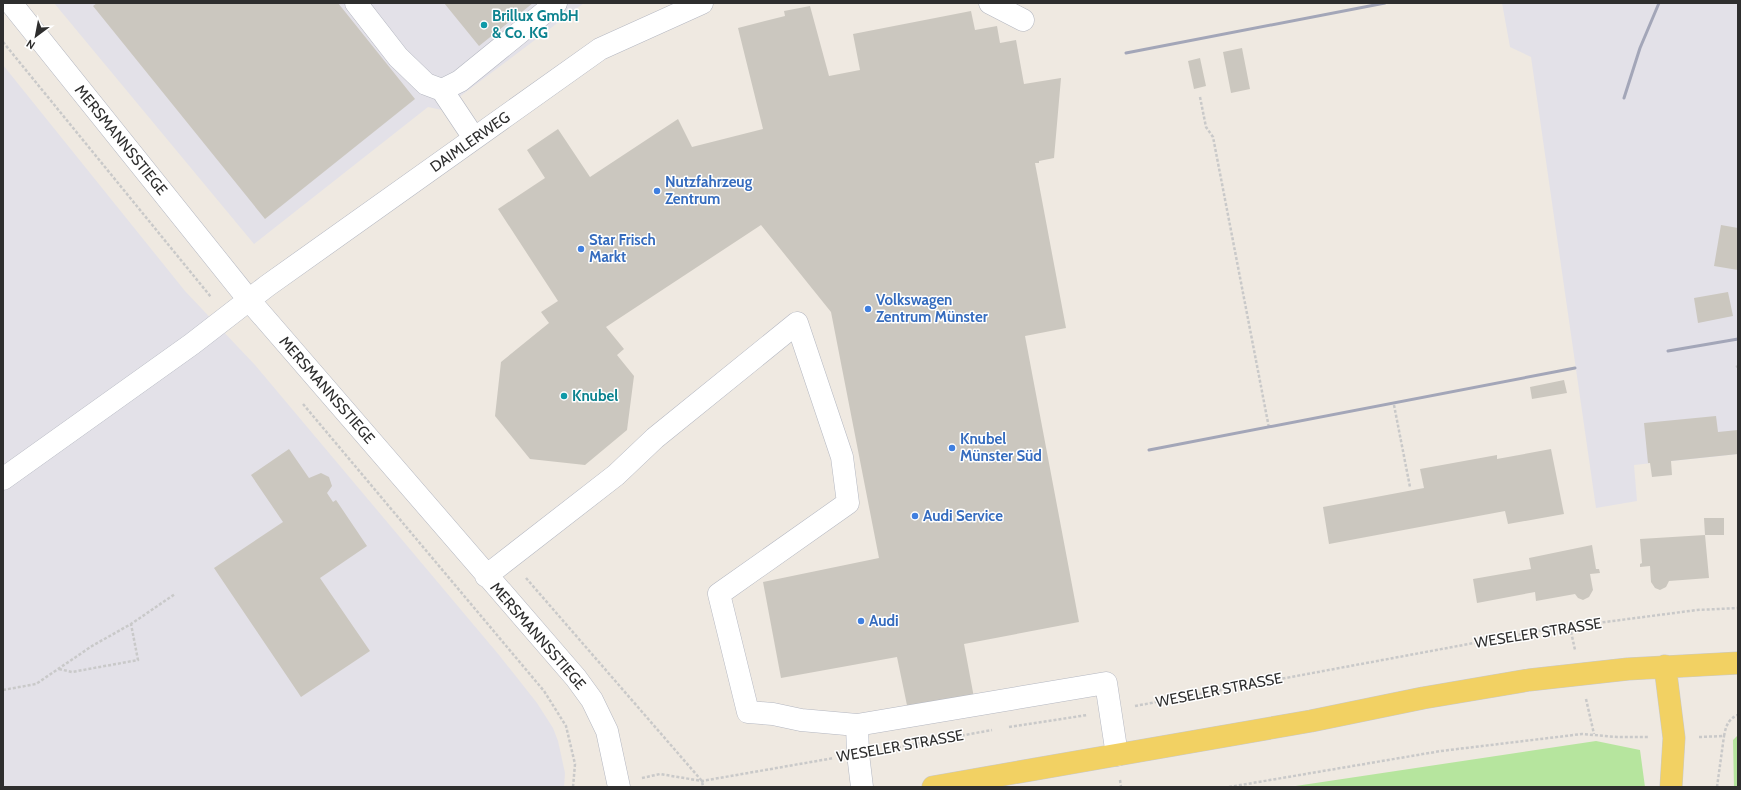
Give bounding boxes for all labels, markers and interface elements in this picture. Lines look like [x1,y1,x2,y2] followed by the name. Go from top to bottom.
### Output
[492,7,579,42] place label: Brillux GmbH & Co. KG
[16,16,56,56] north arrow
[479,20,489,30] marker: Brillux GmbH & Co. KG
[24,36,38,52] text: N
[71,81,171,199] street label: MERSMANNSSTIEGE
[427,108,513,176] street label: DAIMLERWEG
[665,173,753,208] place label: Nutzfahrzeug Zentrum
[652,186,662,196] marker: Nutzfahrzeug Zentrum
[589,231,656,266] place label: Star Frisch Markt
[576,244,586,254] marker: Star Frisch Markt
[876,291,988,326] place label: Volkswagen Zentrum Münster
[863,304,873,314] marker: Volkswagen Zentrum Münster
[275,333,379,447] street label: MERSMANNSSTIEGE
[572,387,618,405] place label: Knubel
[559,391,569,401] marker: Knubel
[960,430,1042,465] place label: Knubel Münster Süd
[947,443,957,453] marker: Knubel Münster Süd
[923,507,1003,525] place label: Audi Service
[910,511,920,521] marker: Audi Service
[486,579,590,693] street label: MERSMANNSSTIEGE
[869,612,899,630] place label: Audi
[1473,614,1603,652] street label: WESELER STRASSE
[856,616,866,626] marker: Audi
[1154,669,1284,711] street label: WESELER STRASSE
[835,726,965,766] street label: WESELER STRASSE

